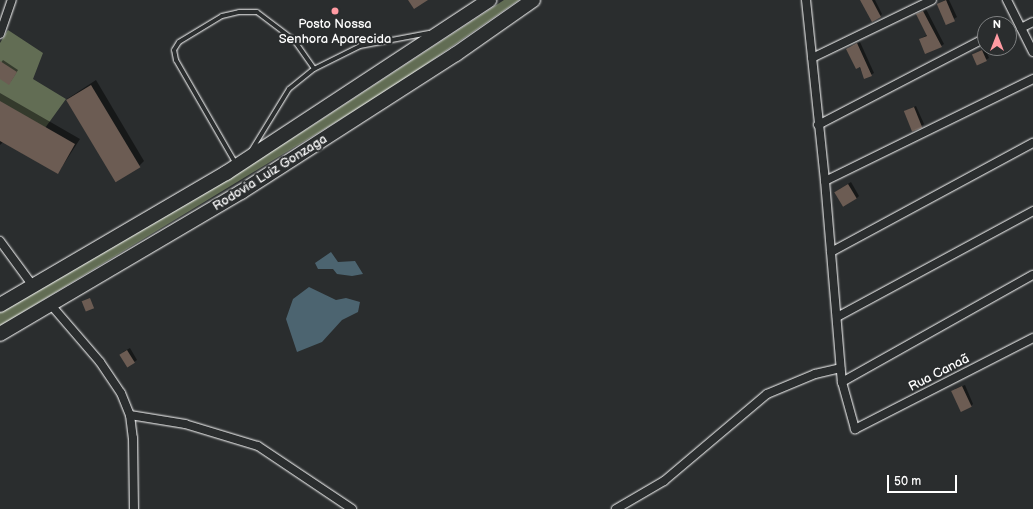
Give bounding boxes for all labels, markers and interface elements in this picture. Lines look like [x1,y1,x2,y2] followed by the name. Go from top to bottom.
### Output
[330,6,340,16] marker: Posto Nossa Senhora Aparecida
[977,16,1017,56] north arrow
[279,17,391,48] place label: Posto Nossa Senhora Aparecida
[993,18,1001,31] text: N
[210,131,330,215] street label: Rodovia Luiz Gonzaga
[906,351,972,395] street label: Rua Canaã
[889,467,959,493] scale bar
[894,474,921,489] text: 50 m

